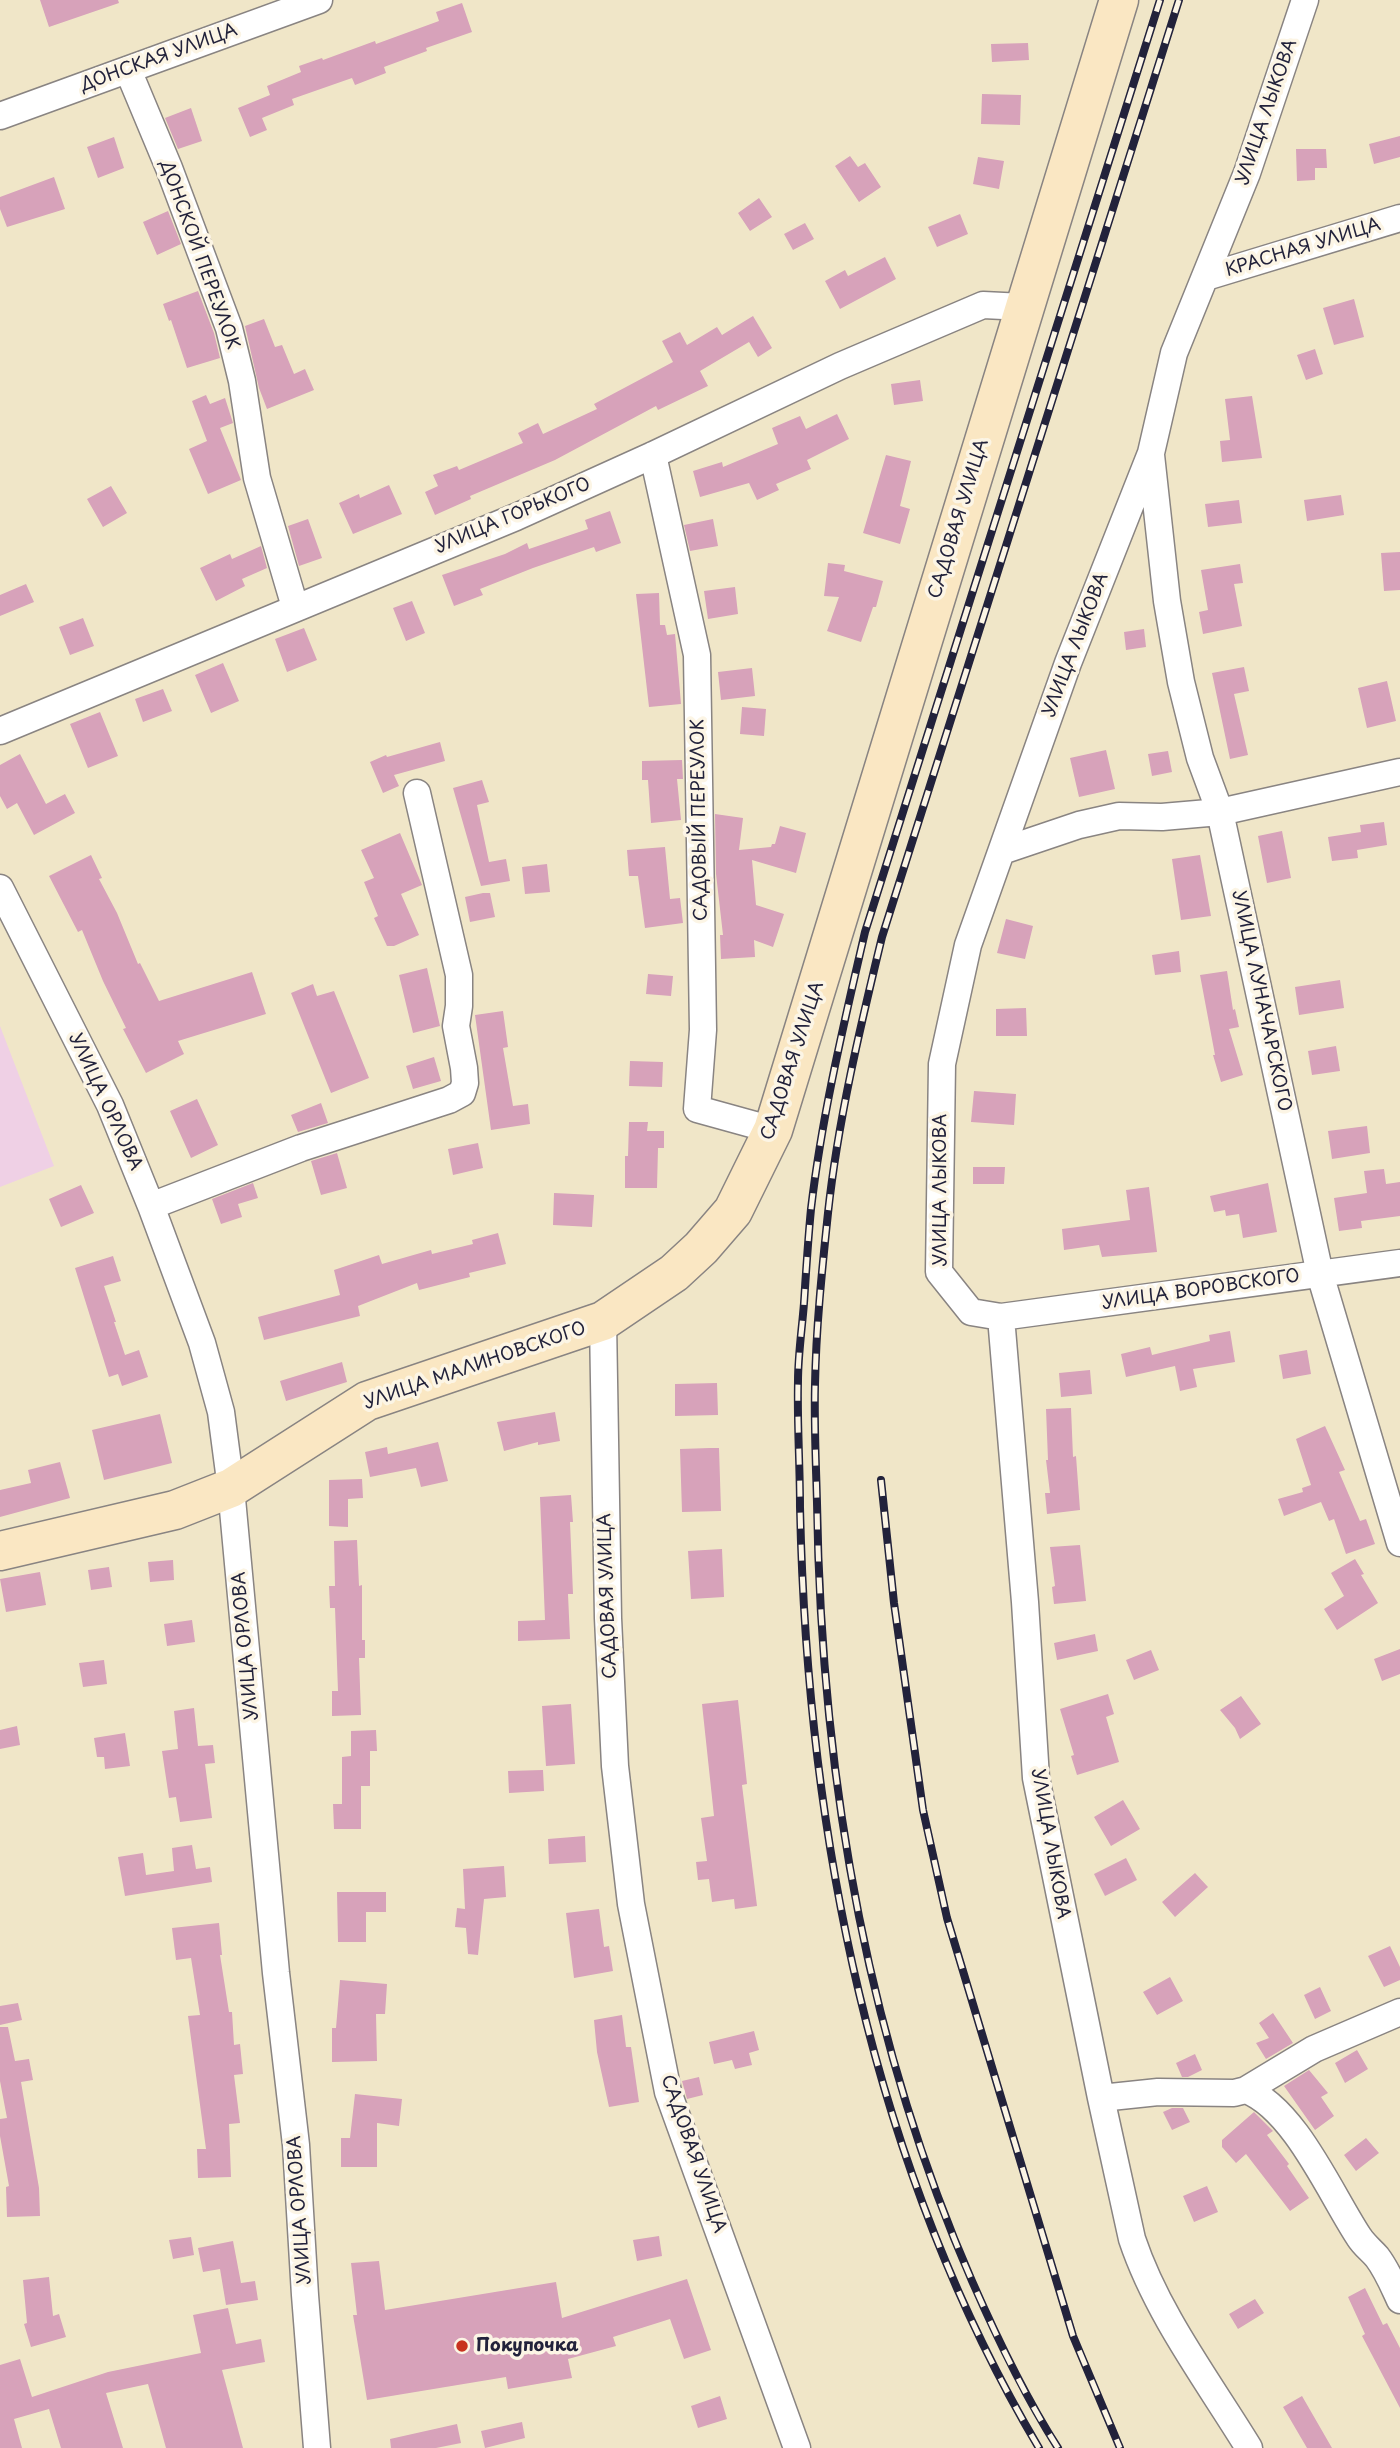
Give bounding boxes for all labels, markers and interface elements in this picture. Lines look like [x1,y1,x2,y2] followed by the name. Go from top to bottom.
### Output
[78,20,240,96] street label: ДОНСКАЯ УЛИЦА
[1232,36,1302,188] street label: УЛИЦА ЛЫКОВА
[155,158,243,352] street label: ДОНСКОЙ ПЕРЕУЛОК
[1223,214,1383,282] street label: КРАСНАЯ УЛИЦА
[924,437,994,601] street label: САДОВАЯ УЛИЦА
[432,473,594,559] street label: УЛИЦА ГОРЬКОГО
[1039,570,1113,720] street label: УЛИЦА ЛЫКОВА
[687,719,713,921] street label: САДОВЫЙ ПЕРЕУЛОК
[1227,888,1295,1114] street label: УЛИЦА ЛУНАЧАРСКОГО
[757,979,829,1143] street label: САДОВАЯ УЛИЦА
[64,1030,146,1174] street label: УЛИЦА ОРЛОВА
[930,1114,952,1266] street label: УЛИЦА ЛЫКОВА
[1101,1265,1301,1315] street label: УЛИЦА ВОРОВСКОГО
[361,1318,589,1414] street label: УЛИЦА МАЛИНОВСКОГО
[594,1513,622,1679] street label: САДОВАЯ УЛИЦА
[229,1571,263,1721] street label: УЛИЦА ОРЛОВА
[1026,1767,1074,1921] street label: УЛИЦА ЛЫКОВА
[656,2072,730,2236] street label: САДОВАЯ УЛИЦА
[284,2135,316,2285] street label: УЛИЦА ОРЛОВА
[476,2335,579,2357] place label: Покупочка
[454,2338,470,2354] marker: Покупочка

